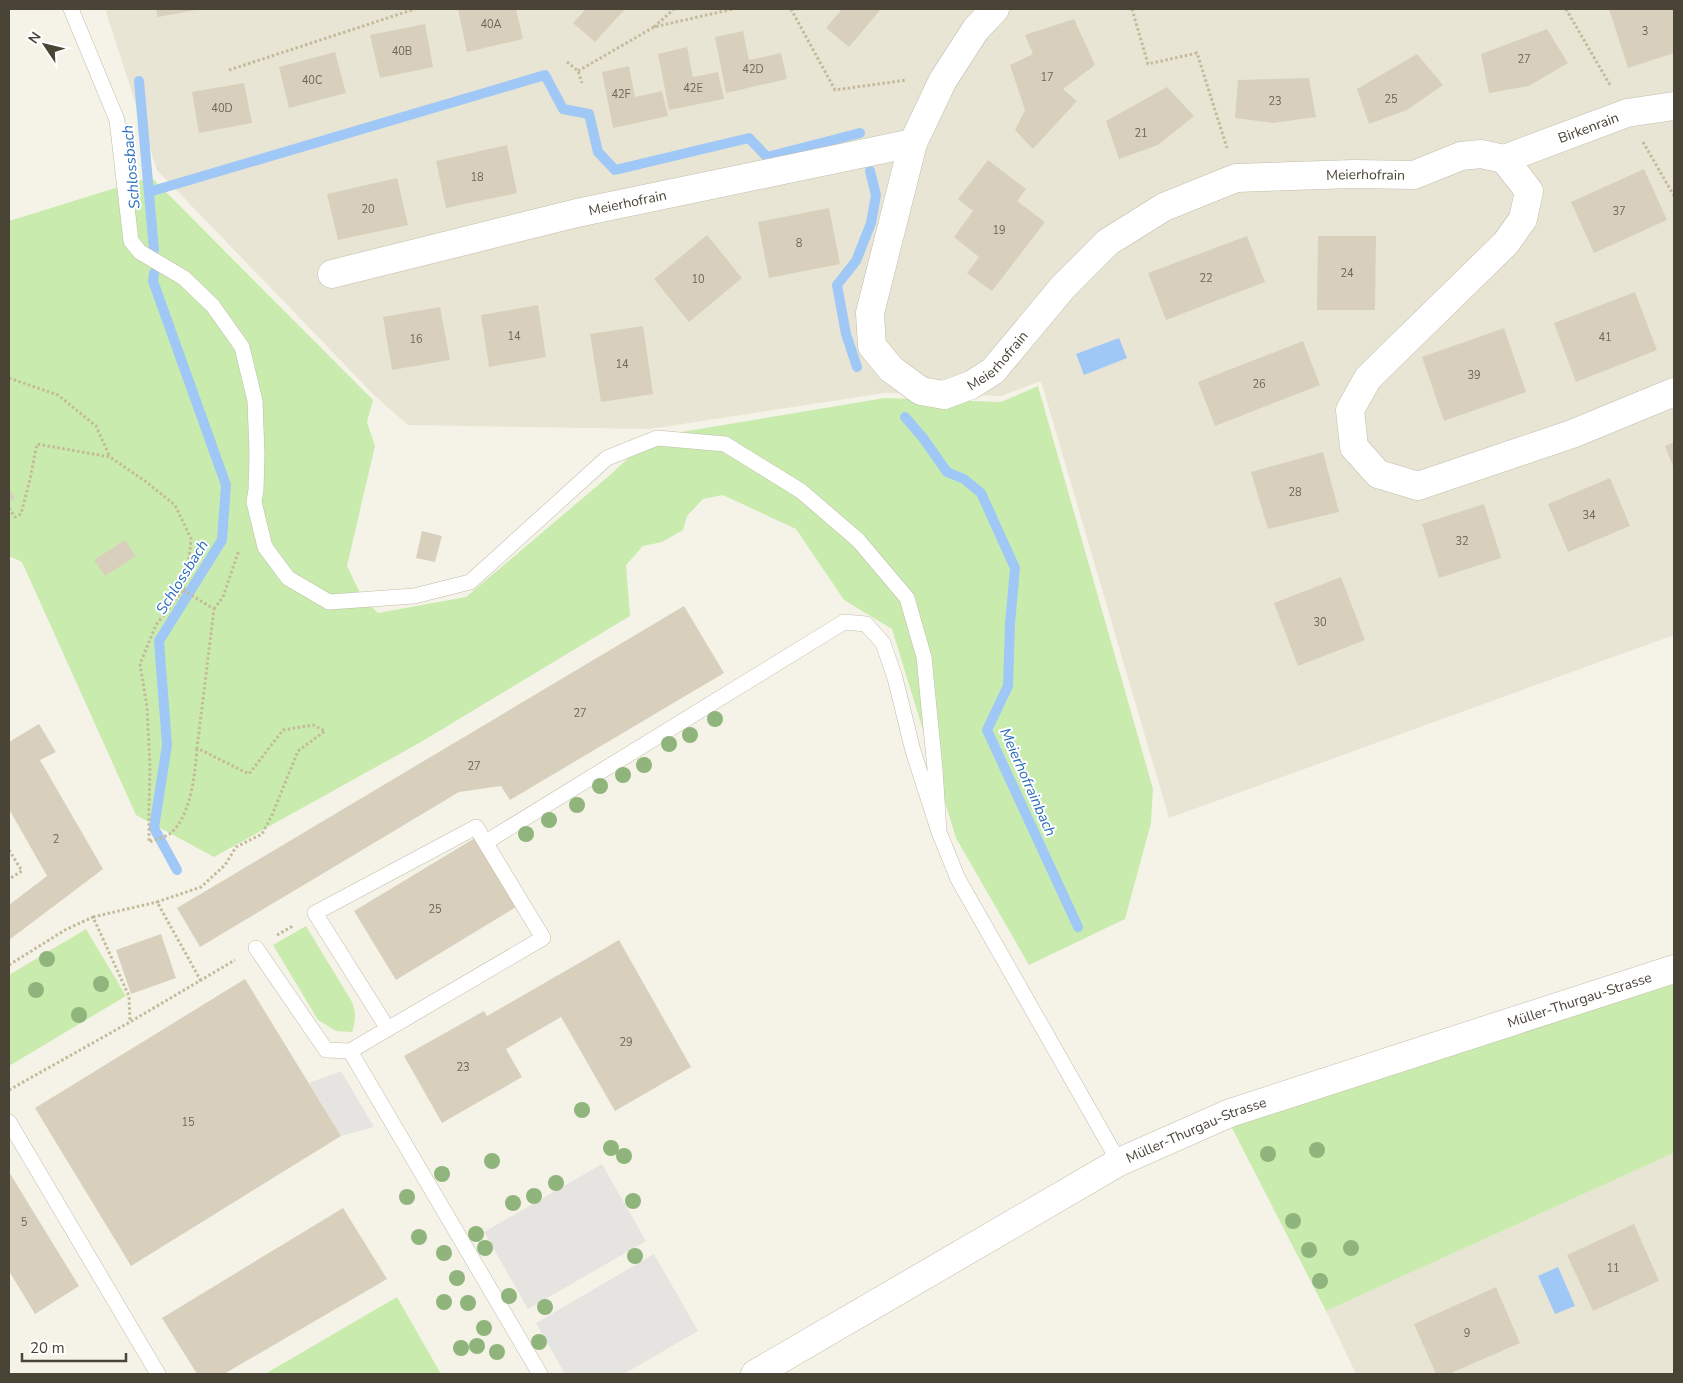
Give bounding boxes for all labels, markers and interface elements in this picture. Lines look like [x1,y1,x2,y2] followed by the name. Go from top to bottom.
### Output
[480,17,502,32] house number: 40A
[20,20,70,70] north arrow
[1642,24,1648,39] house number: 3
[24,28,46,48] text: N
[392,44,412,59] house number: 40B
[1517,52,1531,67] house number: 27
[742,62,764,77] house number: 42D
[1040,70,1054,85] house number: 17
[302,73,322,88] house number: 40C
[683,81,703,96] house number: 42E
[611,87,631,102] house number: 42F
[1384,92,1398,107] house number: 25
[1268,94,1282,109] house number: 23
[211,101,233,116] house number: 40D
[1555,107,1621,148] street label: Birkenrain
[117,124,145,210] water label: Schlossbach
[1134,126,1148,141] house number: 21
[1326,164,1405,184] street label: Meierhofrain
[470,170,484,185] house number: 18
[587,185,668,220] street label: Meierhofrain
[361,202,375,217] house number: 20
[1612,204,1626,219] house number: 37
[992,223,1006,238] house number: 19
[796,236,803,251] house number: 8
[1340,266,1354,281] house number: 24
[1199,271,1213,286] house number: 22
[691,272,705,287] house number: 10
[963,327,1032,395] street label: Meierhofrain
[507,329,521,344] house number: 14
[1598,330,1612,345] house number: 41
[409,332,423,347] house number: 16
[615,357,629,372] house number: 14
[1467,368,1481,383] house number: 39
[1252,377,1266,392] house number: 26
[1288,485,1302,500] house number: 28
[1582,508,1596,523] house number: 34
[1455,534,1469,549] house number: 32
[151,536,213,618] water label: Schlossbach
[1313,615,1327,630] house number: 30
[573,706,587,721] house number: 27
[995,725,1061,839] water label: Meierhofrainbach
[467,759,481,774] house number: 27
[53,832,59,847] house number: 2
[428,902,442,917] house number: 25
[1505,967,1654,1032] street label: Müller-Thurgau-Strasse
[619,1035,633,1050] house number: 29
[456,1060,470,1075] house number: 23
[1123,1092,1269,1167] street label: Müller-Thurgau-Strasse
[181,1115,195,1130] house number: 15
[21,1215,28,1230] house number: 5
[1606,1261,1620,1276] house number: 11
[1464,1326,1470,1341] house number: 9
[22,1330,126,1362] scale bar
[30,1338,65,1358] text: 20 m

